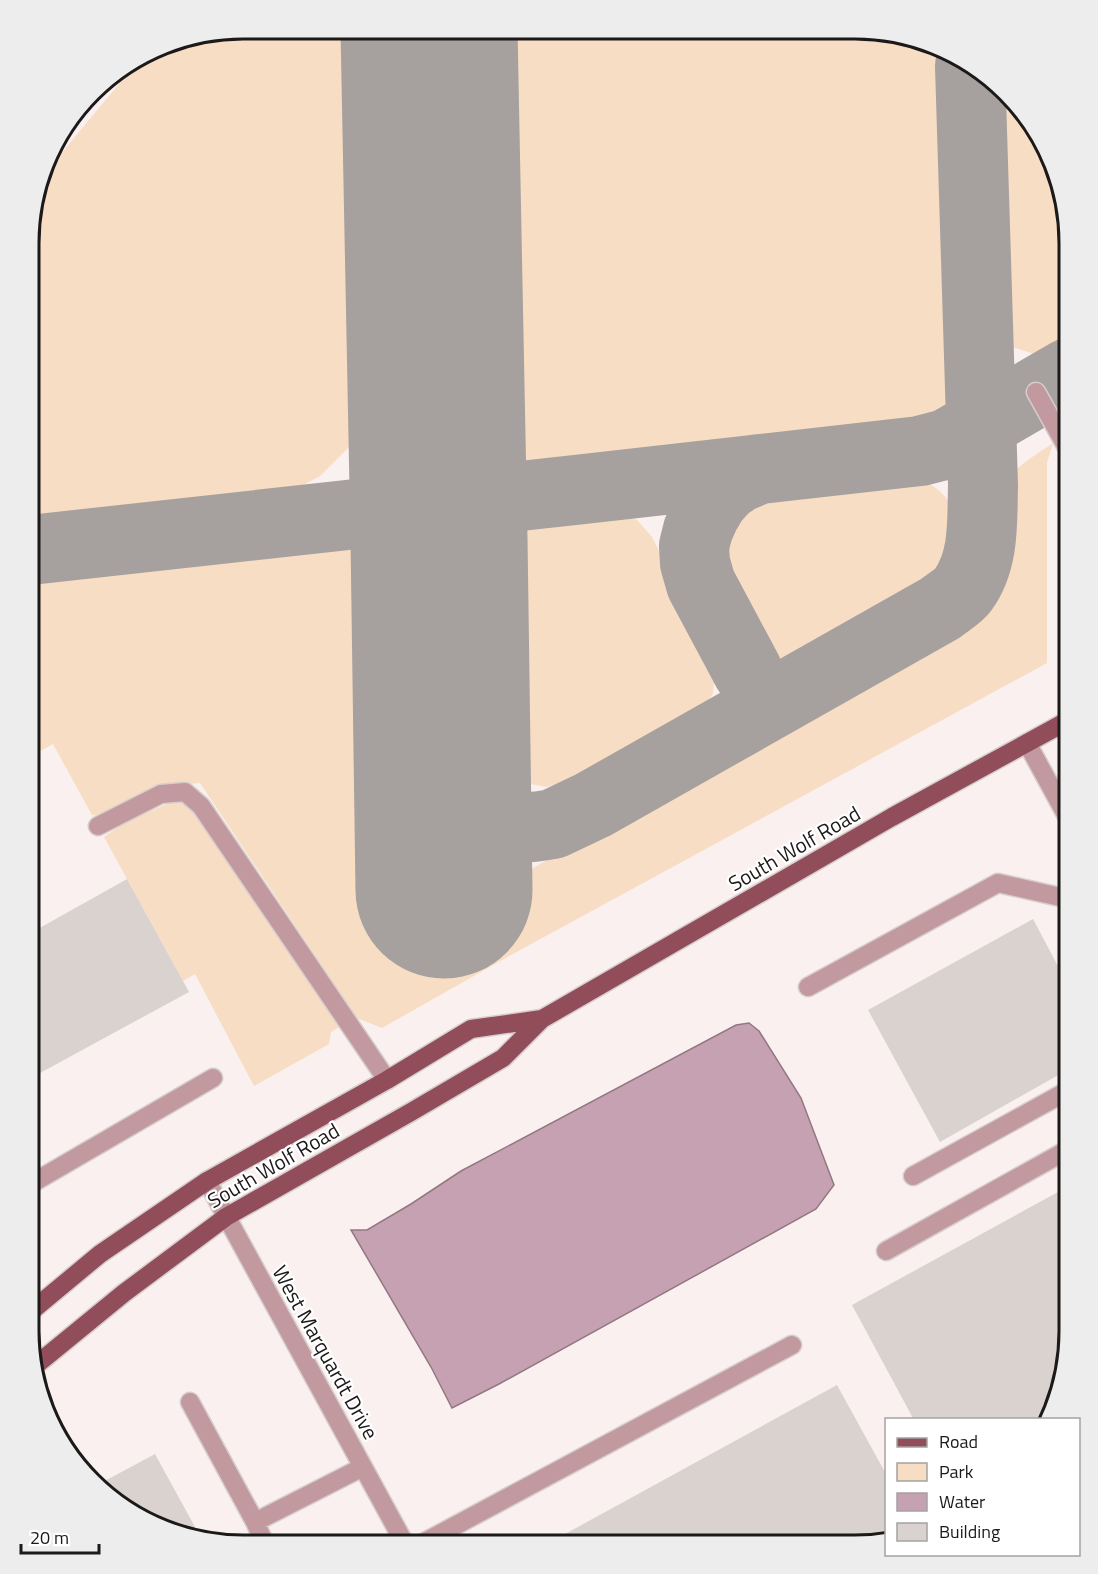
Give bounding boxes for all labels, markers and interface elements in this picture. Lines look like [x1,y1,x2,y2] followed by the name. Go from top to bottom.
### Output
[722,797,866,899] street label: South Wolf Road
[201,1114,345,1216] street label: South Wolf Road
[265,1259,387,1445] street label: West Marquardt Drive
[885,1418,1080,1556] legend
[939,1428,978,1455] text: Road
[939,1458,974,1485] text: Park
[939,1488,985,1515] text: Water
[21,1517,99,1555] scale bar
[939,1518,1000,1545] text: Building
[30,1524,69,1551] text: 20 m

